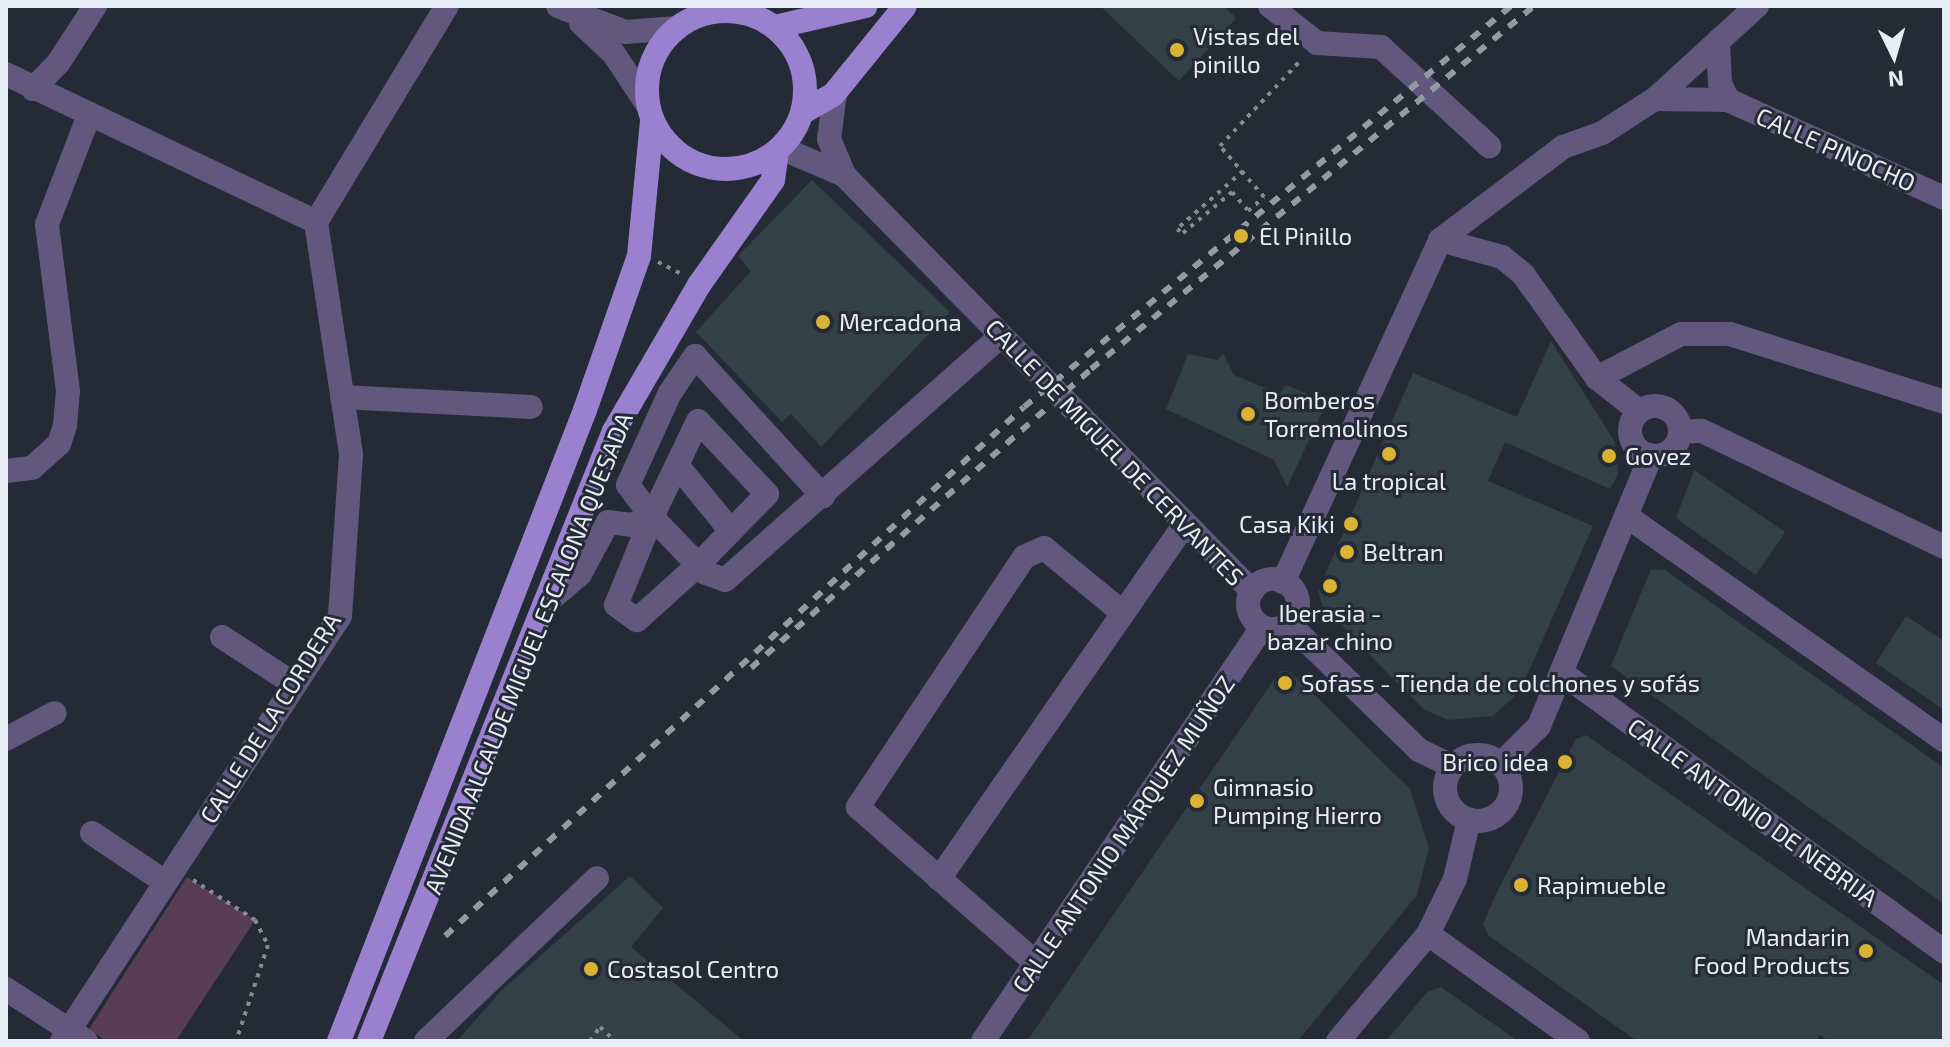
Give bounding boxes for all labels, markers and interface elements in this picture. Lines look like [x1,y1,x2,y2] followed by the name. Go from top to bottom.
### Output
[1854,16,1934,96] north arrow
[1193,22,1299,78] place label: Vistas del pinillo
[1168,41,1186,59] marker: Vistas del pinillo
[1887,66,1905,94] text: N
[1752,101,1920,197] street label: CALLE PINOCHO
[1259,222,1353,250] place label: El Pinillo
[1230,225,1252,247] marker: El Pinillo
[839,308,962,336] place label: Mercadona
[814,313,832,331] marker: Mercadona
[980,313,1250,591] street label: CALLE DE MIGUEL DE CERVANTES
[1264,386,1408,442] place label: Bomberos Torremolinos
[1239,405,1257,423] marker: Bomberos Torremolinos
[417,407,639,899] street label: AVENIDA ALCALDE MIGUEL ESCALONA QUESADA
[1625,442,1691,470] place label: Govez
[1380,445,1398,463] marker: La tropical
[1600,447,1618,465] marker: Govez
[1332,467,1446,495] place label: La tropical
[1239,510,1335,538] place label: Casa Kiki
[1342,515,1360,533] marker: Casa Kiki
[1363,538,1444,566] place label: Beltran
[1338,543,1356,561] marker: Beltran
[1321,577,1339,595] marker: Iberasia - bazar chino
[1267,599,1393,655] place label: Iberasia - bazar chino
[193,607,347,829] street label: CALLE DE LA CORDERA
[1301,669,1702,697] place label: Sofass - Tienda de colchones y sofás
[1006,670,1240,998] street label: CALLE ANTONIO MÁRQUEZ MUÑOZ
[1276,674,1294,692] marker: Sofass - Tienda de colchones y sofás
[1622,711,1884,913] street label: CALLE ANTONIO DE NEBRIJA
[1442,748,1549,776] place label: Brico idea
[1556,753,1574,771] marker: Brico idea
[1213,773,1382,829] place label: Gimnasio Pumping Hierro
[1188,792,1206,810] marker: Gimnasio Pumping Hierro
[1537,871,1666,899] place label: Rapimueble
[1512,876,1530,894] marker: Rapimueble
[1693,923,1850,979] place label: Mandarin Food Products
[1857,942,1875,960] marker: Mandarin Food Products
[607,955,780,983] place label: Costasol Centro
[582,960,600,978] marker: Costasol Centro

